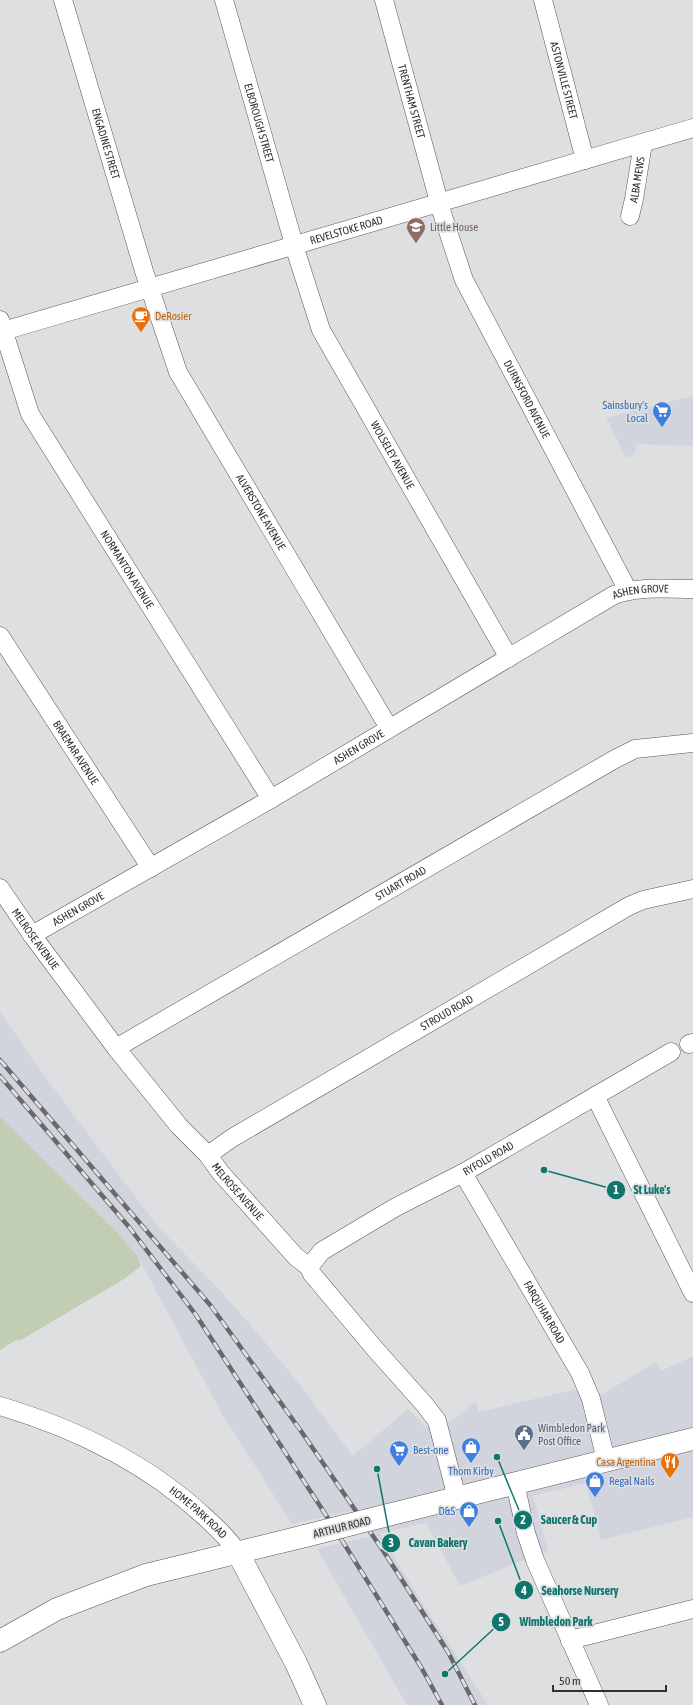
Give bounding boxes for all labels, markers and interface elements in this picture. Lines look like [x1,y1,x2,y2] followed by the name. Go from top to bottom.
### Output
[548,40,580,120] street label: ASTONVILLE STREET
[396,63,427,140] street label: TRENTHAM STREET
[242,82,276,164] street label: ELBOROUGH STREET
[90,107,122,181] street label: ENGADINE STREET
[627,155,647,204] street label: ALBA MEWS
[309,214,384,246] street label: REVELSTOKE ROAD
[405,216,427,244] school or university icon: Little House
[430,221,478,233] place label: Little House
[130,305,152,333] cafe icon: DeRosier
[155,310,192,322] place label: DeRosier
[501,358,553,440] street label: DURNSFORD AVENUE
[603,399,648,424] place label: Sainsbury's Local
[651,400,673,428] supermarket icon: Sainsbury's Local
[368,419,417,491] street label: WOLSELEY AVENUE
[234,472,288,552] street label: ALVERSTONE AVENUE
[98,528,156,611] street label: NORMANTON AVENUE
[611,583,669,601] street label: ASHEN GROVE
[51,718,101,787] street label: BRAEMAR AVENUE
[331,727,386,767] street label: ASHEN GROVE
[373,864,428,902] street label: STUART ROAD
[50,889,106,928] street label: ASHEN GROVE
[10,906,62,972] street label: MELROSE AVENUE
[418,993,475,1033] street label: STROUD ROAD
[461,1139,516,1178] street label: RYFOLD ROAD
[210,1161,266,1223] street label: MELROSE AVENUE
[606,1178,679,1202] callout: St Luke's
[613,1183,619,1197] text: 1
[634,1183,671,1197] text: St Luke's
[521,1279,567,1345] street label: FARQUHAR ROAD
[538,1422,605,1447] place label: Wimbledon Park Post Office
[513,1423,535,1451] public building icon: Wimbledon Park Post Office
[460,1436,482,1464] shop icon: Thom Kirby
[388,1439,410,1467] supermarket icon: Best-one
[413,1444,449,1456] place label: Best-one
[659,1451,681,1479] restaurant icon: Casa Argentina
[596,1456,656,1468] place label: Casa Argentina
[448,1465,494,1477] place label: Thom Kirby
[584,1470,606,1498] shop icon: Regal Nails
[609,1475,655,1487] place label: Regal Nails
[167,1484,230,1541] street label: HOME PARK ROAD
[458,1500,480,1528] shop icon: D&S
[439,1505,455,1517] place label: D&S
[513,1508,605,1532] callout: Saucer & Cup
[520,1513,526,1527] text: 2
[541,1513,597,1527] text: Saucer & Cup
[312,1514,372,1540] street label: ARTHUR ROAD
[381,1531,476,1555] callout: Cavan Bakery
[388,1536,394,1550] text: 3
[408,1536,468,1550] text: Cavan Bakery
[514,1578,627,1602] callout: Seahorse Nursery
[520,1584,527,1598] text: 4
[542,1584,619,1598] text: Seahorse Nursery
[491,1610,600,1634] callout: Wimbledon Park
[498,1615,504,1629] text: 5
[518,1615,593,1629] text: Wimbledon Park
[553,1667,666,1693] scale bar
[559,1674,581,1688] text: 50 m

